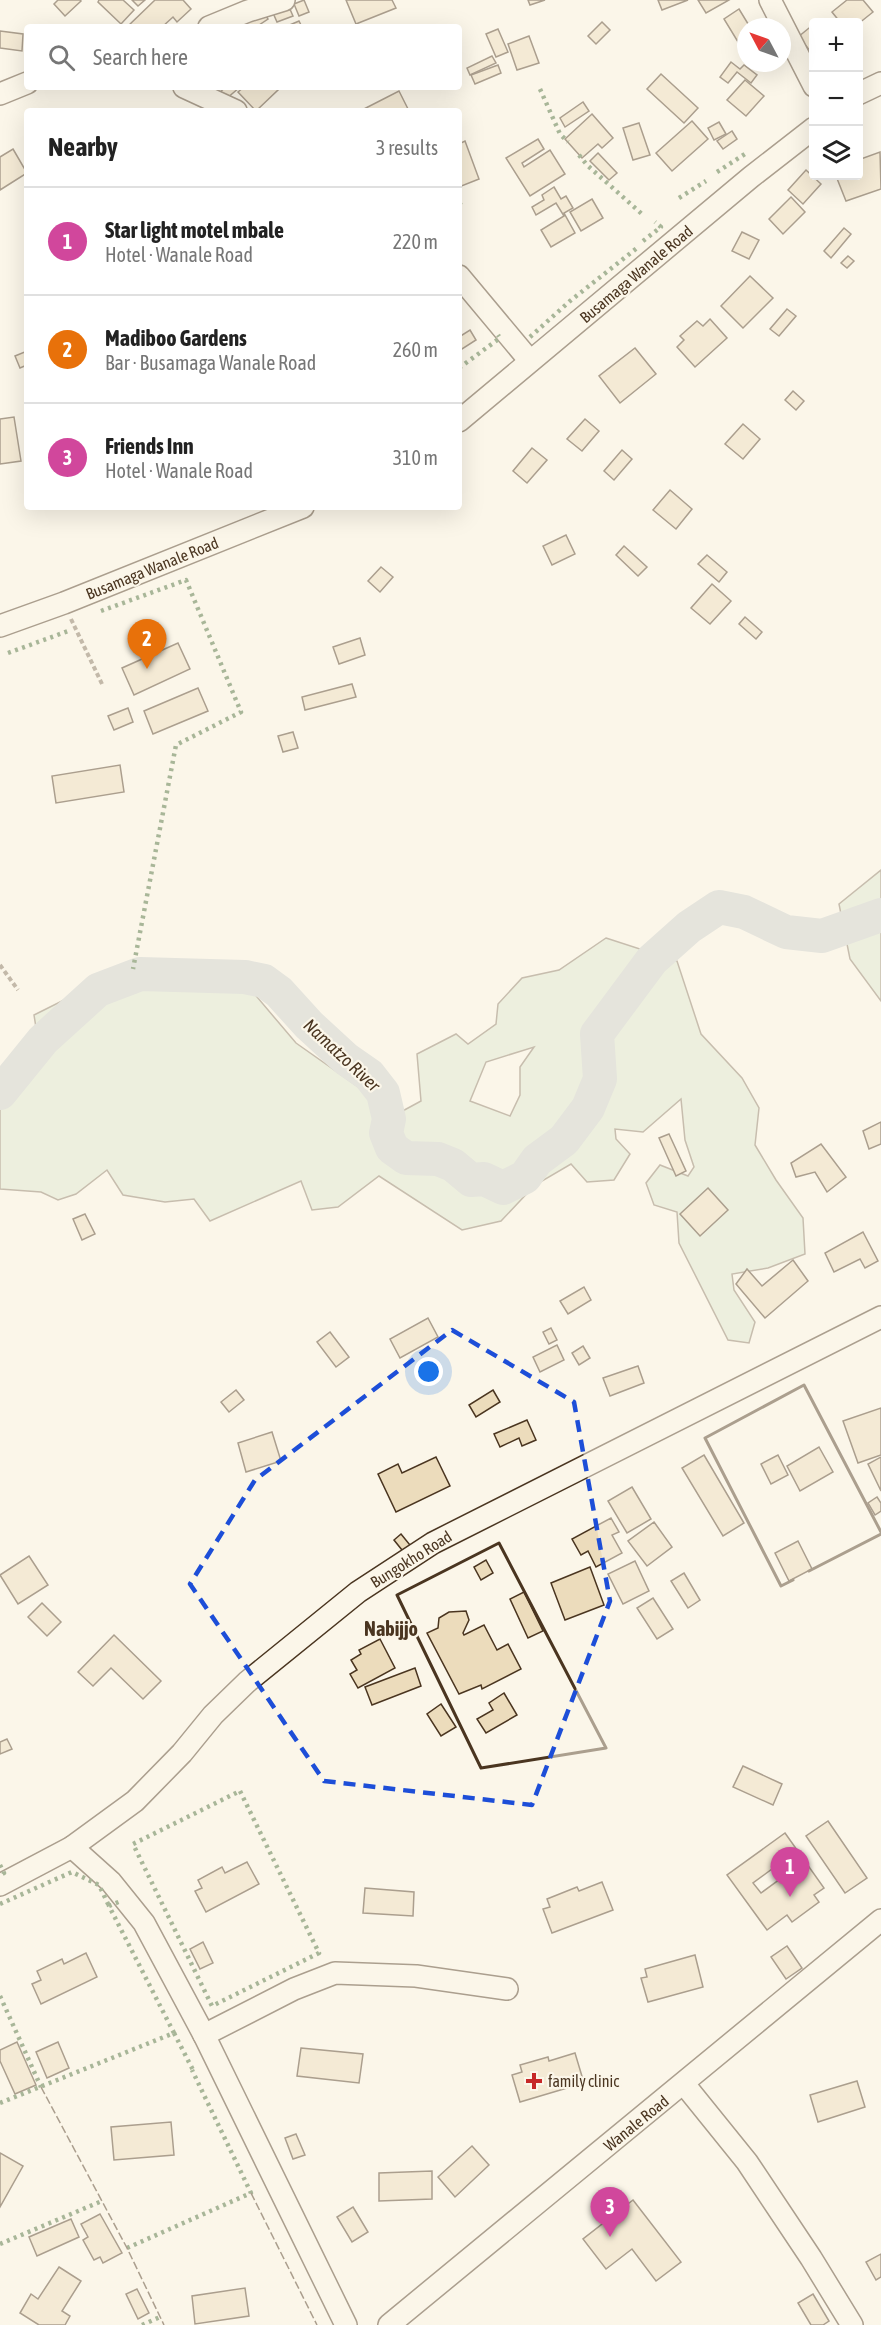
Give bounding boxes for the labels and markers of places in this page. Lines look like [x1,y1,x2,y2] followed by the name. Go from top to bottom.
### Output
[128,620,166,669] pin: 2
[770,1848,810,1897] pin: 1
[525,2072,543,2090] marker: family clinic
[548,2072,619,2091] place label: family clinic
[590,2188,630,2237] pin: 3

